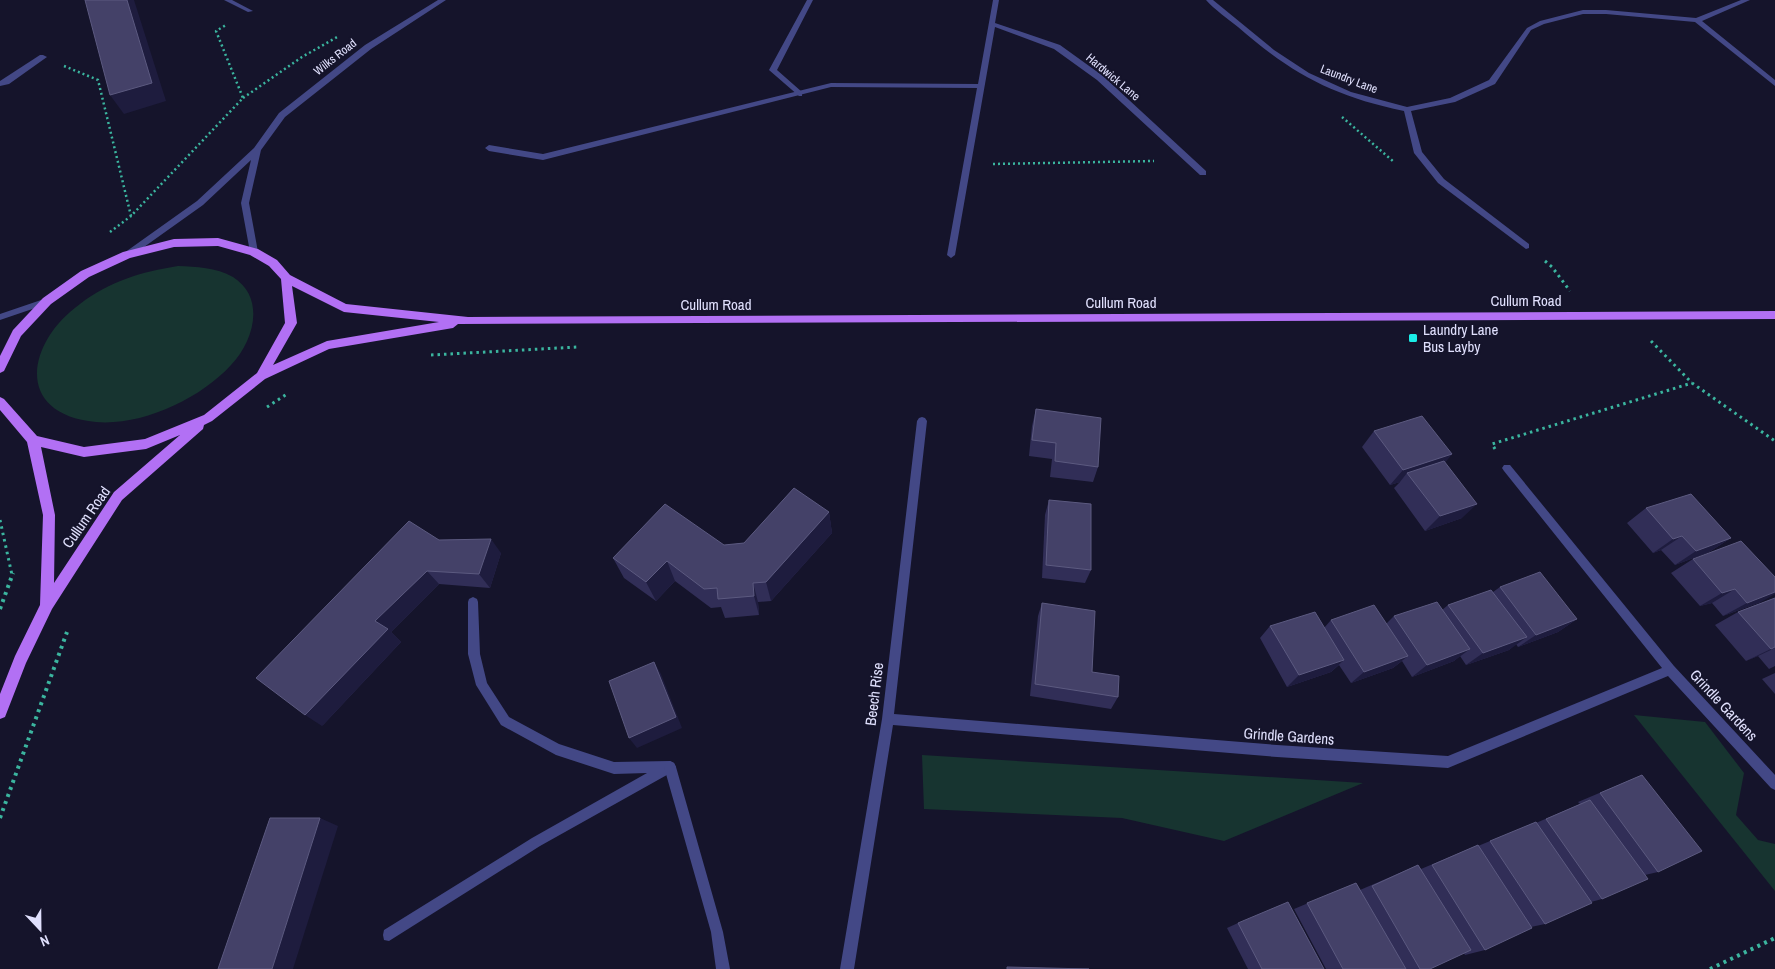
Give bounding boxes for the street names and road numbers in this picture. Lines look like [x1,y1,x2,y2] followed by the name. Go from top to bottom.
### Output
[310,35,360,79] street label: Wilks Road
[1083,50,1143,104] street label: Hardwick Lane
[1318,61,1380,97] street label: Laundry Lane
[1490,290,1562,311] street label: Cullum Road
[1085,292,1157,313] street label: Cullum Road
[680,294,752,315] street label: Cullum Road
[57,482,115,552] street label: Cullum Road
[860,661,888,727] street label: Beech Rise
[1685,665,1763,745] street label: Grindle Gardens
[1243,722,1335,750] street label: Grindle Gardens

